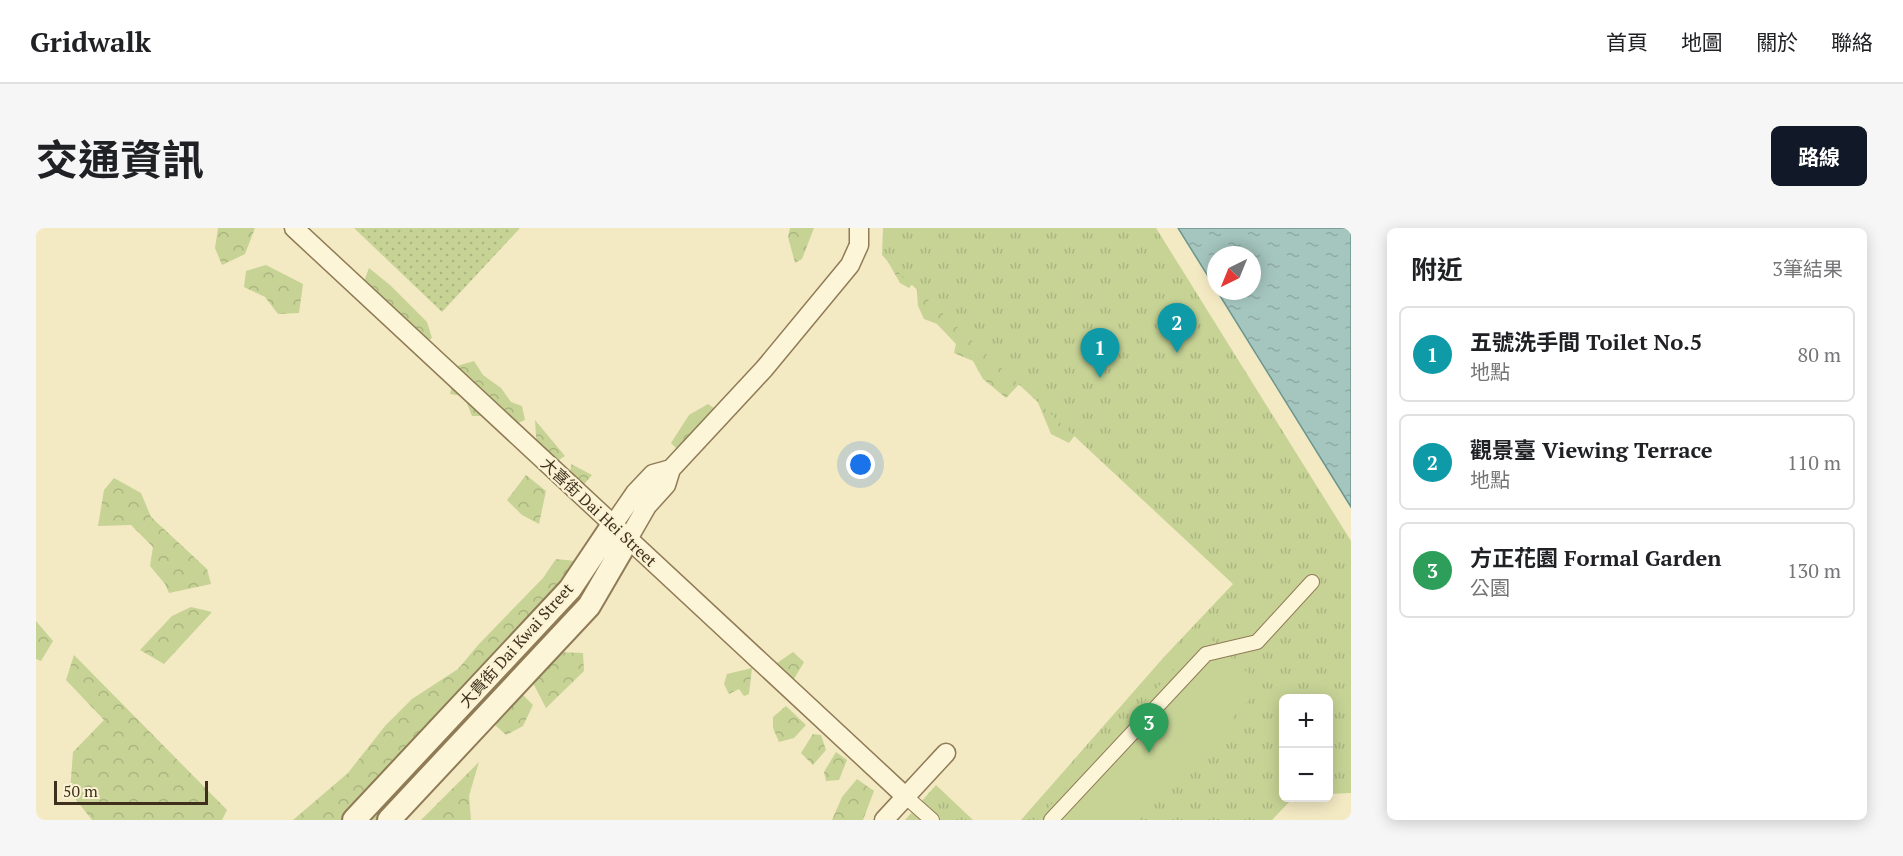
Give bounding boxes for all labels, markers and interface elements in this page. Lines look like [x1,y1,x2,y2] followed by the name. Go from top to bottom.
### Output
[30,23,151,60] text: Gridwalk
[1606,28,1648,56] text: 首頁
[1681,28,1723,56] text: 地圖
[1756,28,1798,56] text: 關於
[1831,28,1873,56] text: 聯絡
[1771,126,1867,186] button: 路線
[36,131,204,187] text: 交通資訊
[1207,246,1261,300] north arrow
[1411,252,1463,286] text: 附近
[1772,255,1843,282] text: 3筆結果
[1158,304,1196,353] pin: 2
[1470,327,1702,356] text: 五號洗手間 Toilet No.5
[1080,328,1120,378] pin: 1
[1427,341,1438,368] text: 1
[1798,341,1841,368] text: 80 m
[1470,358,1510,385] text: 地點
[1470,435,1713,464] text: 觀景臺 Viewing Terrace
[1427,449,1438,476] text: 2
[1787,449,1841,476] text: 110 m
[846,450,875,479] your location
[536,452,662,572] street label: 大喜街 Dai Hei Street
[1470,466,1510,493] text: 地點
[1470,543,1721,572] text: 方正花園 Formal Garden
[1427,557,1438,584] text: 3
[1787,557,1841,584] text: 130 m
[1470,574,1510,601] text: 公園
[454,578,578,712] street label: 大貴街 Dai Kwai Street
[1279,694,1333,802] map controls
[1279,694,1333,748] button: +
[1130,704,1168,753] pin: 3
[1279,748,1333,802] button: −
[54,778,208,806] scale bar
[63,780,98,802] text: 50 m

